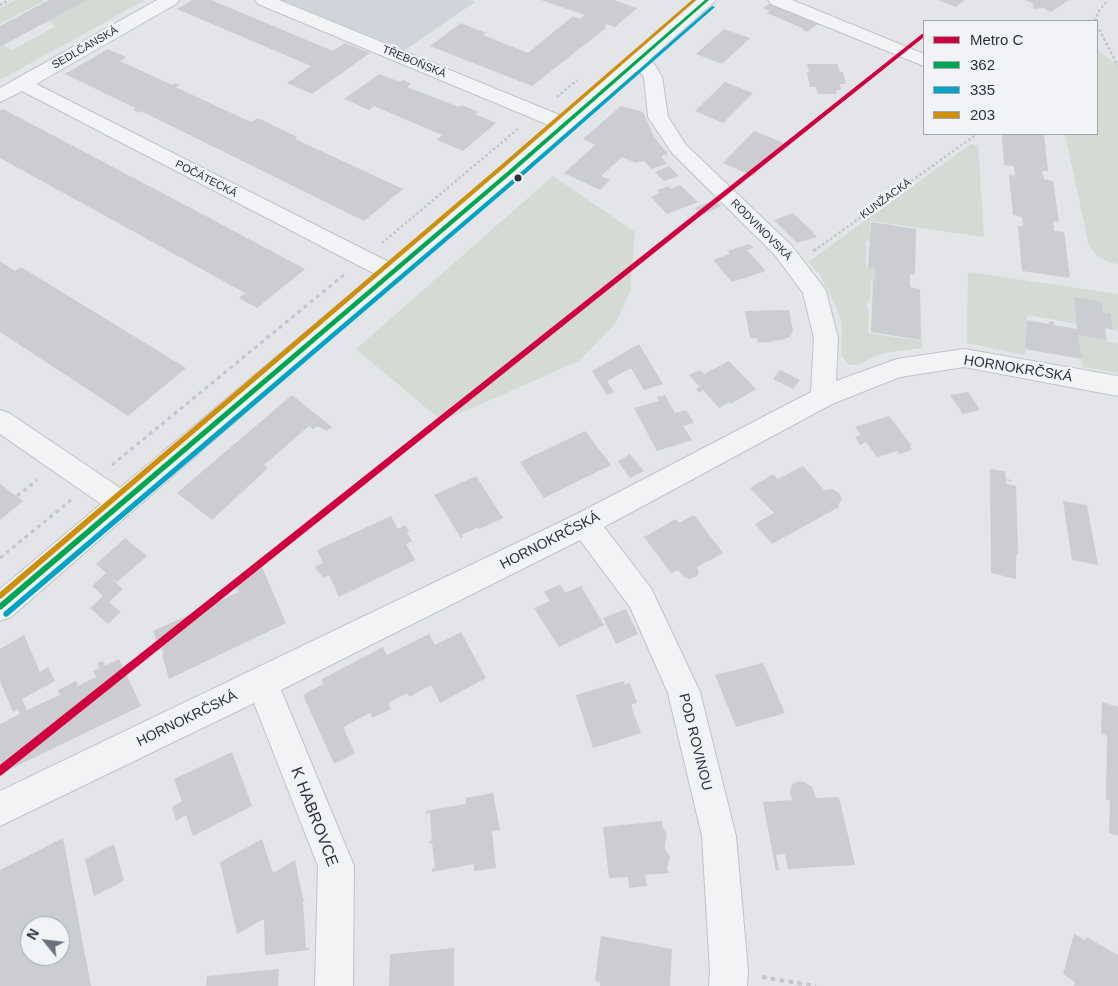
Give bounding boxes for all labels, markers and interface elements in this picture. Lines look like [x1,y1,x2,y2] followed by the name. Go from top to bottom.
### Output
[923,20,1098,135] legend
[50,24,120,72] street label: SEDLČANSKÁ
[970,31,1023,48] text: Metro C
[380,43,448,81] street label: TŘEBOŇSKÁ
[970,56,995,73] text: 362
[970,81,995,98] text: 335
[970,106,995,123] text: 203
[173,158,239,200] street label: POČÁTECKÁ
[513,173,523,183] unlabelled marker
[858,176,914,222] street label: KUNŽACKÁ
[728,197,794,263] street label: RODVINOVSKÁ
[963,352,1073,386] street label: HORNOKRČSKÁ
[497,509,603,573] street label: HORNOKRČSKÁ
[134,687,240,751] street label: HORNOKRČSKÁ
[675,692,715,792] street label: POD ROVINOU
[286,765,342,869] street label: K HABROVCE
[20,916,70,966] north arrow
[23,926,42,943] text: N

